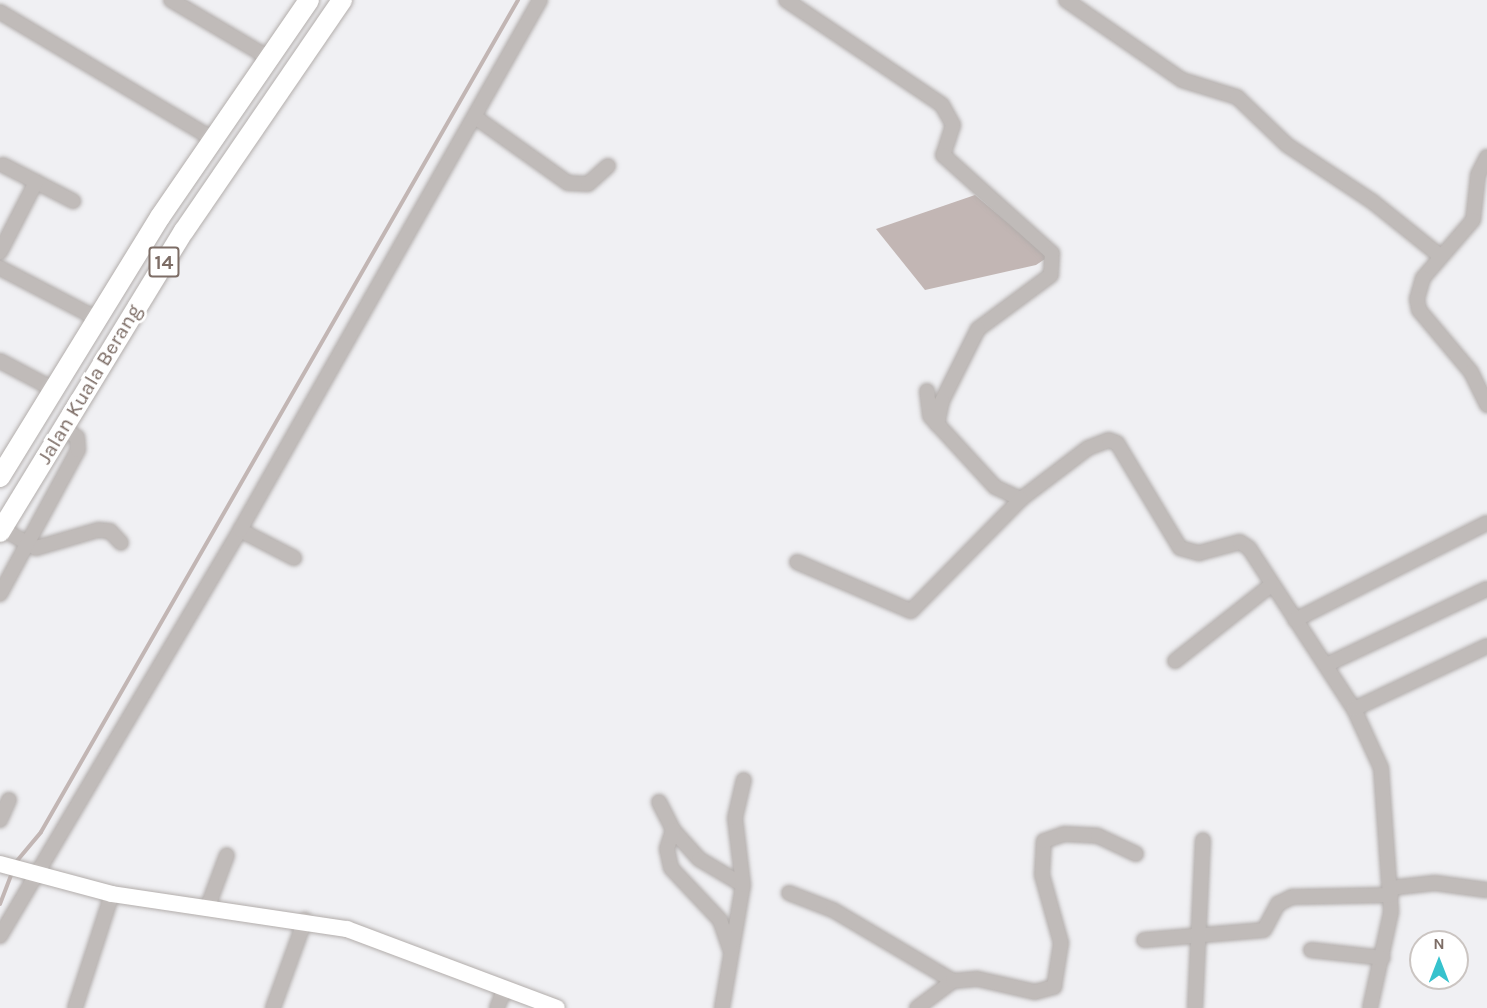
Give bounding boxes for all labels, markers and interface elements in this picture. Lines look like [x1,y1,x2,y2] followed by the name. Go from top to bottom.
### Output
[148,245,180,279] road number: 14
[31,299,147,469] street label: Jalan Kuala Berang
[1409,930,1469,990] north arrow
[1433,934,1445,953] text: N

